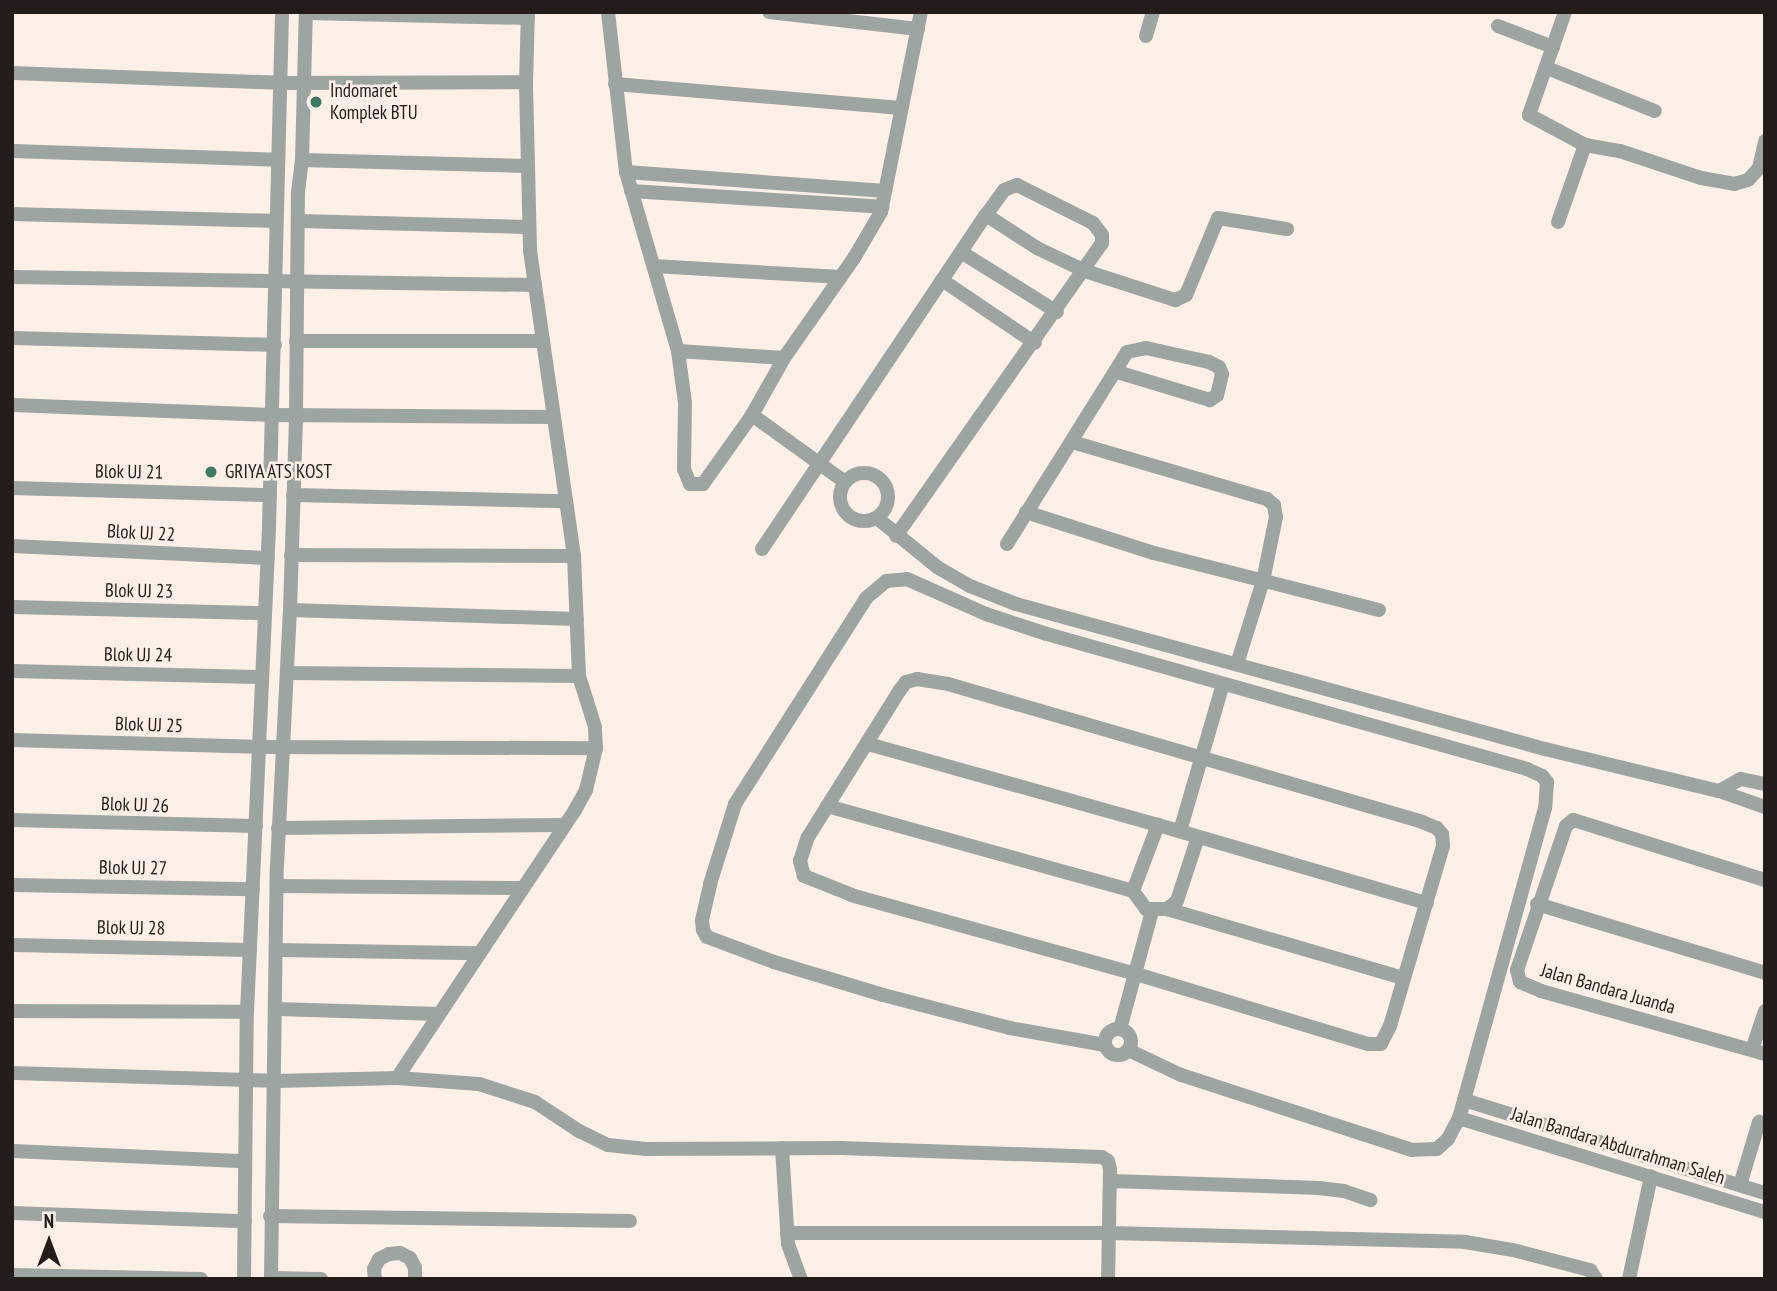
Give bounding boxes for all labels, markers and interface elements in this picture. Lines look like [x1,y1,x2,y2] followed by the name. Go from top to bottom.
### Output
[330,80,418,124] place label: Indomaret Komplek BTU
[308,94,324,110] marker: Indomaret Komplek BTU
[95,460,163,484] street label: Blok UJ 21
[225,461,333,483] place label: GRIYA ATS KOST
[203,464,219,480] marker: GRIYA ATS KOST
[106,520,176,546] street label: Blok UJ 22
[105,579,173,603] street label: Blok UJ 23
[104,643,172,667] street label: Blok UJ 24
[114,712,184,738] street label: Blok UJ 25
[100,792,170,818] street label: Blok UJ 26
[99,856,167,880] street label: Blok UJ 27
[97,916,165,940] street label: Blok UJ 28
[1538,959,1678,1019] street label: Jalan Bandara Juanda
[1508,1103,1728,1189] street label: Jalan Bandara Abdurrahman Saleh
[14,1207,84,1277] north arrow
[44,1209,54,1233] text: N

